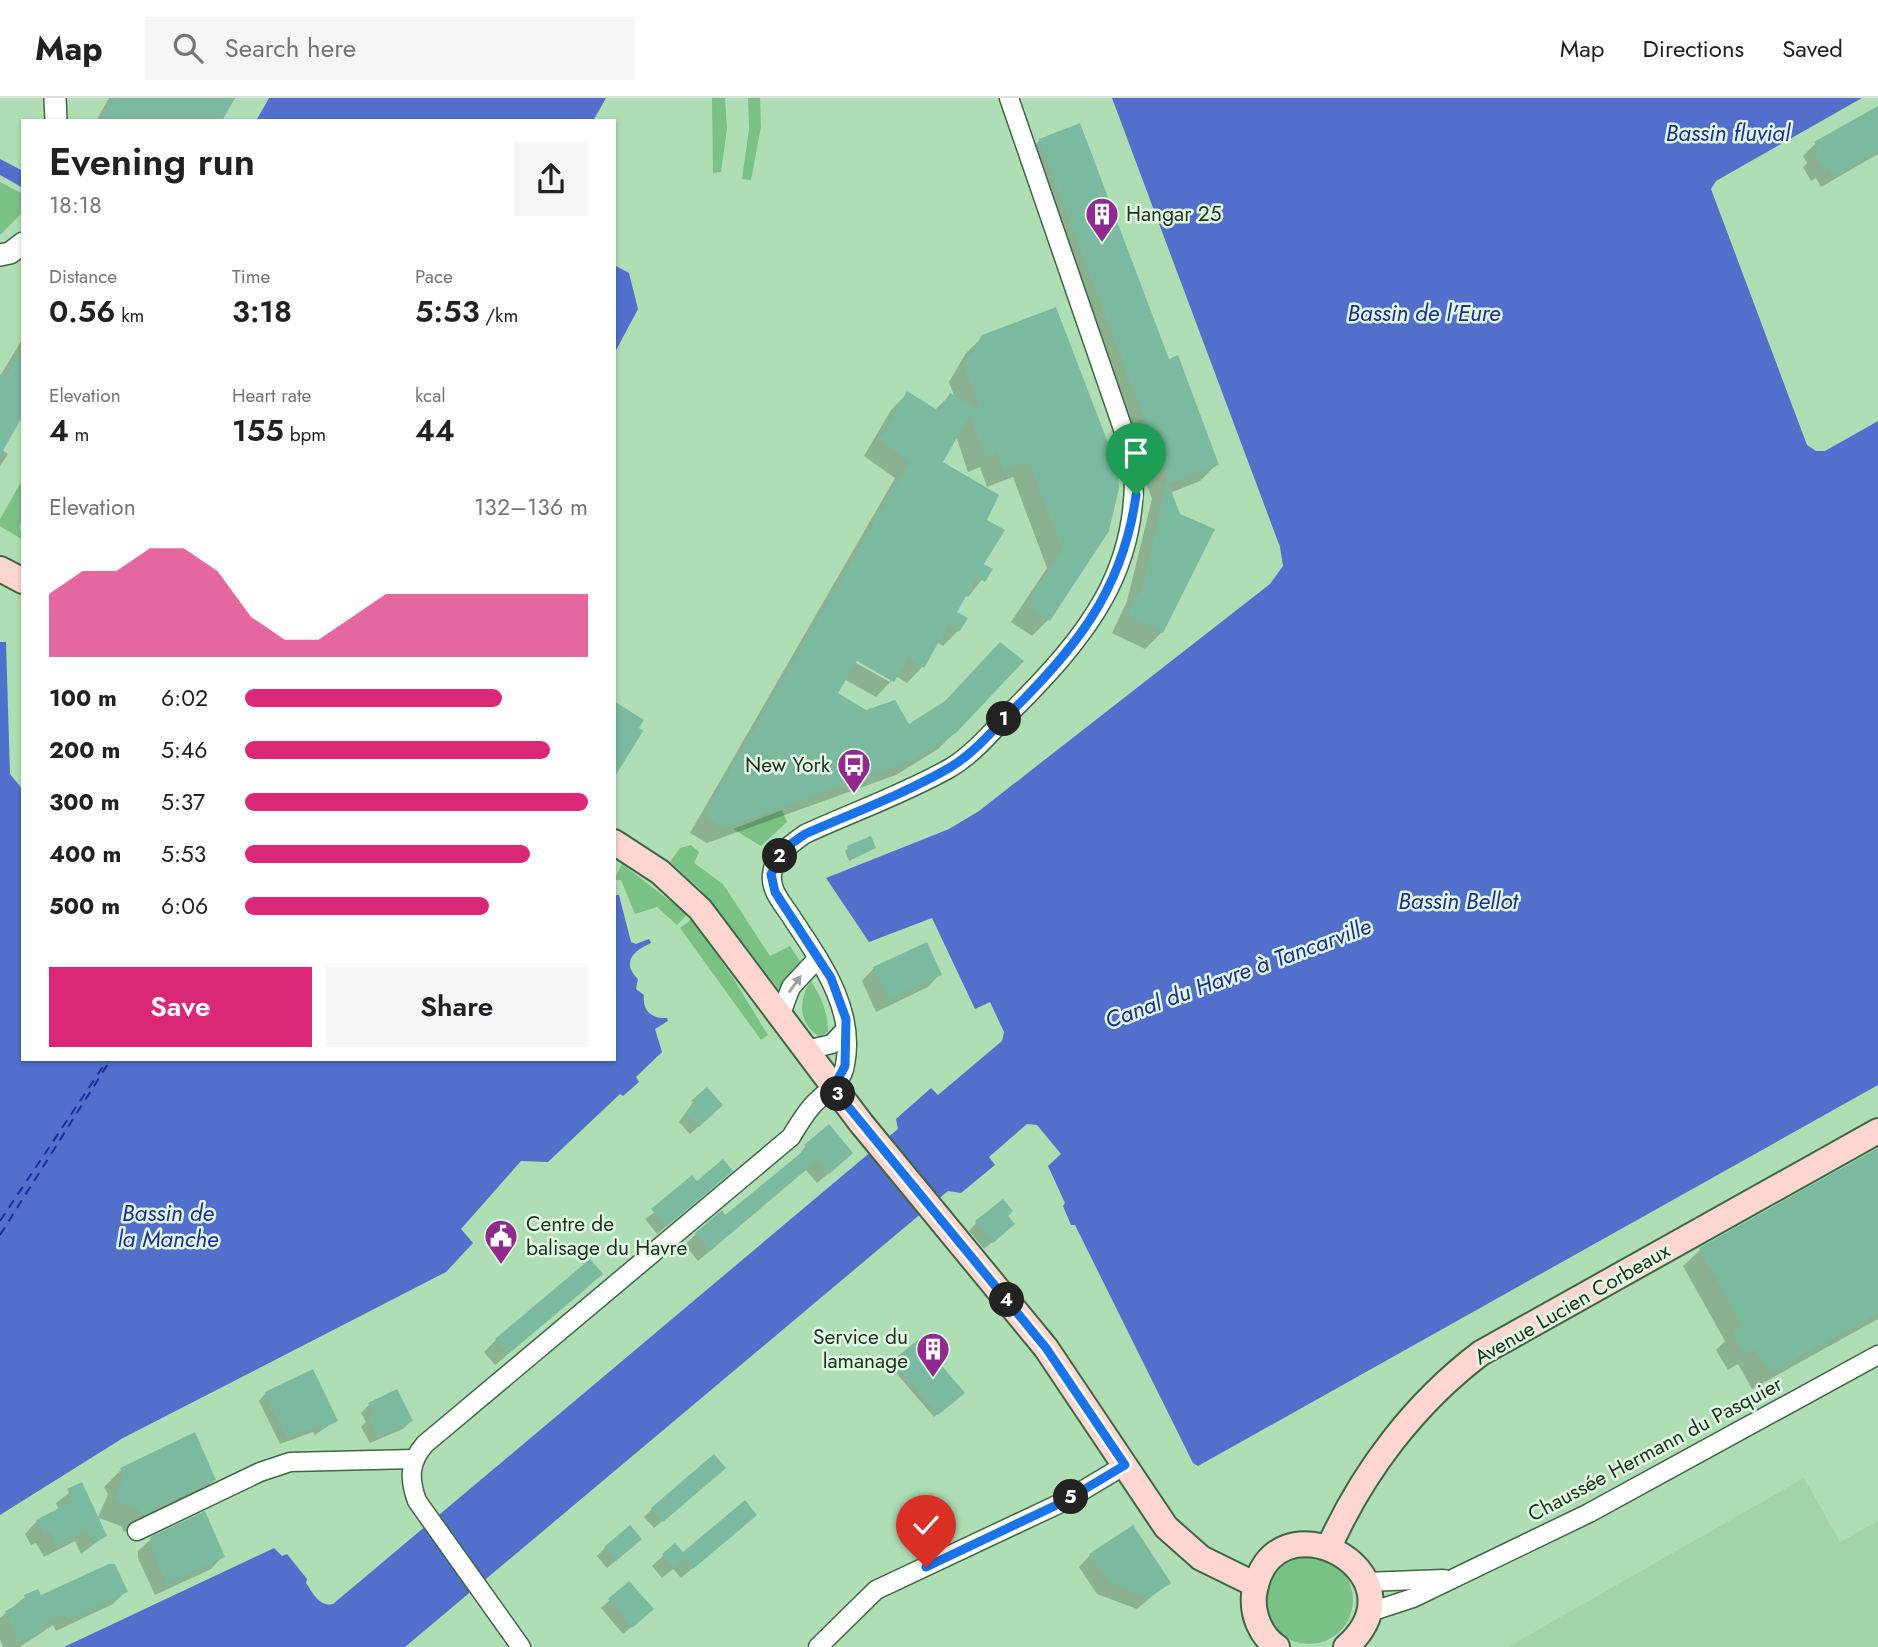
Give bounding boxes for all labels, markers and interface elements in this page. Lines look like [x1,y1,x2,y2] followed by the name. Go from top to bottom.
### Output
[145,17,635,80] search box
[35,25,103,72] text: Map
[169,29,207,67] icon: search
[225,29,356,67] text: Search here
[1560,31,1605,66] text: Map
[1643,31,1744,66] text: Directions
[1782,31,1843,66] text: Saved
[1666,116,1791,150] water label: Bassin fluvial
[49,134,255,189] text: Evening run
[514,142,588,216] button: share
[49,188,102,222] text: 18:18
[1083,195,1121,244] building icon: Hangar 25
[1126,199,1222,229] place label: Hangar 25
[49,263,117,290] text: Distance
[232,263,270,290] text: Time
[415,263,453,290] text: Pace
[49,290,116,333] text: 0.56
[232,290,292,333] text: 3:18
[415,290,480,333] text: 5:53
[1347,296,1501,330] water label: Bassin de l'Eure
[116,302,144,329] text: km
[480,302,518,329] text: /km
[49,382,121,409] text: Elevation
[232,382,311,409] text: Heart rate
[415,382,446,409] text: kcal
[49,409,69,452] text: 4
[232,409,284,452] text: 155
[415,409,455,452] text: 44
[69,421,89,448] text: m
[284,421,326,448] text: bpm
[1106,423,1166,495] pin
[1117,434,1155,472] icon: arrive
[49,490,136,524] text: Elevation
[474,490,588,524] text: 132–136 m
[49,681,117,715] text: 100 m
[161,681,208,715] text: 6:02
[986,702,1021,736] pin: 1
[999,705,1008,732] text: 1
[49,733,120,767] text: 200 m
[161,733,208,767] text: 5:46
[835,746,873,795] bus stop icon: New York
[745,750,831,780] place label: New York
[49,785,120,819] text: 300 m
[161,785,205,819] text: 5:37
[49,837,121,871] text: 400 m
[161,837,206,871] text: 5:53
[762,838,798,874] pin: 2
[773,842,786,869] text: 2
[1398,884,1519,918] water label: Bassin Bellot
[49,889,120,923] text: 500 m
[161,889,208,923] text: 6:06
[1100,909,1376,1037] water label: Canal du Havre à Tancarville
[49,967,312,1047] button: Save
[326,967,588,1047] button: Share
[788,975,802,994] one-way arrow
[820,1076,856,1112] pin: 3
[832,1080,843,1107] text: 3
[117,1196,219,1256] water label: Bassin de la Manche
[526,1209,687,1263] place label: Centre de balisage du Havre
[482,1217,520,1266] public building icon: Centre de balisage du Havre
[1469,1236,1675,1372] street label: Avenue Lucien Corbeaux
[990,1282,1024,1318] pin: 4
[1000,1286,1013,1313] text: 4
[813,1322,908,1376] place label: Service du lamanage
[914,1330,952,1379] building icon: Service du lamanage
[1522,1369,1788,1529] street label: Chaussée Hermann du Pasquier
[1054,1480,1088,1514] pin: 5
[1064,1483,1077,1510] text: 5
[896,1495,956,1567] pin
[907,1506,945,1544] icon: check

